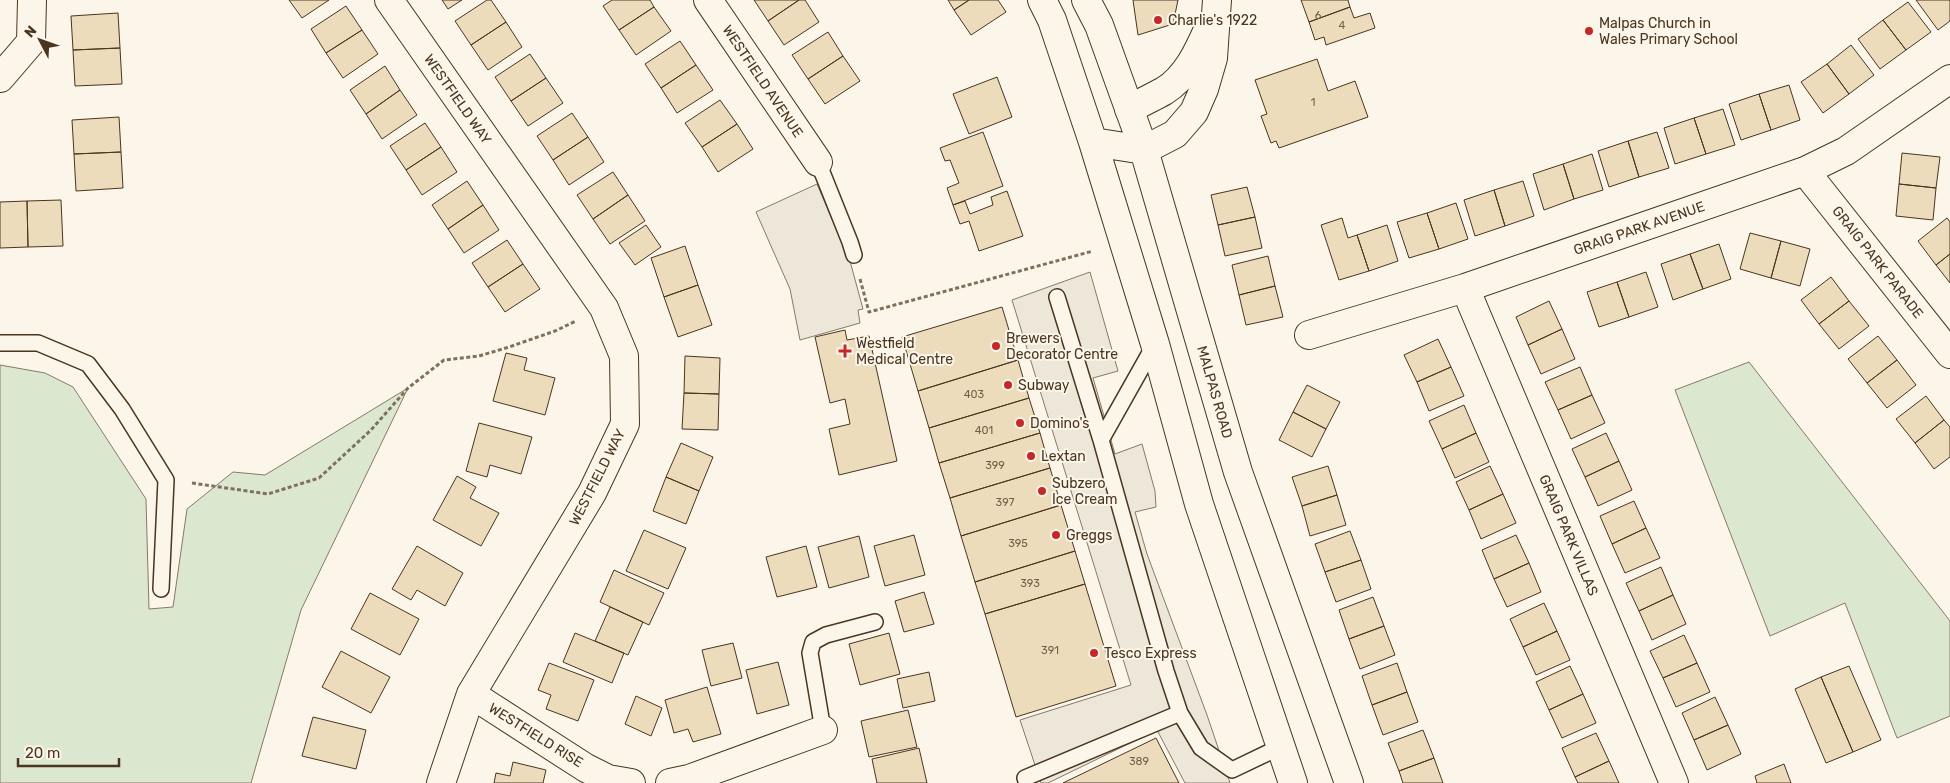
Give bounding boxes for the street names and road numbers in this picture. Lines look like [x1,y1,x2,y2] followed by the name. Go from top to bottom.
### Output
[719,22,806,141] street label: WESTFIELD AVENUE
[420,51,495,148] street label: WESTFIELD WAY
[1571,198,1707,259] street label: GRAIG PARK AVENUE
[1828,203,1927,322] street label: GRAIG PARK PARADE
[1193,344,1236,440] street label: MALPAS ROAD
[566,426,629,528] street label: WESTFIELD WAY
[1535,472,1602,599] street label: GRAIG PARK VILLAS
[485,700,586,771] street label: WESTFIELD RISE

